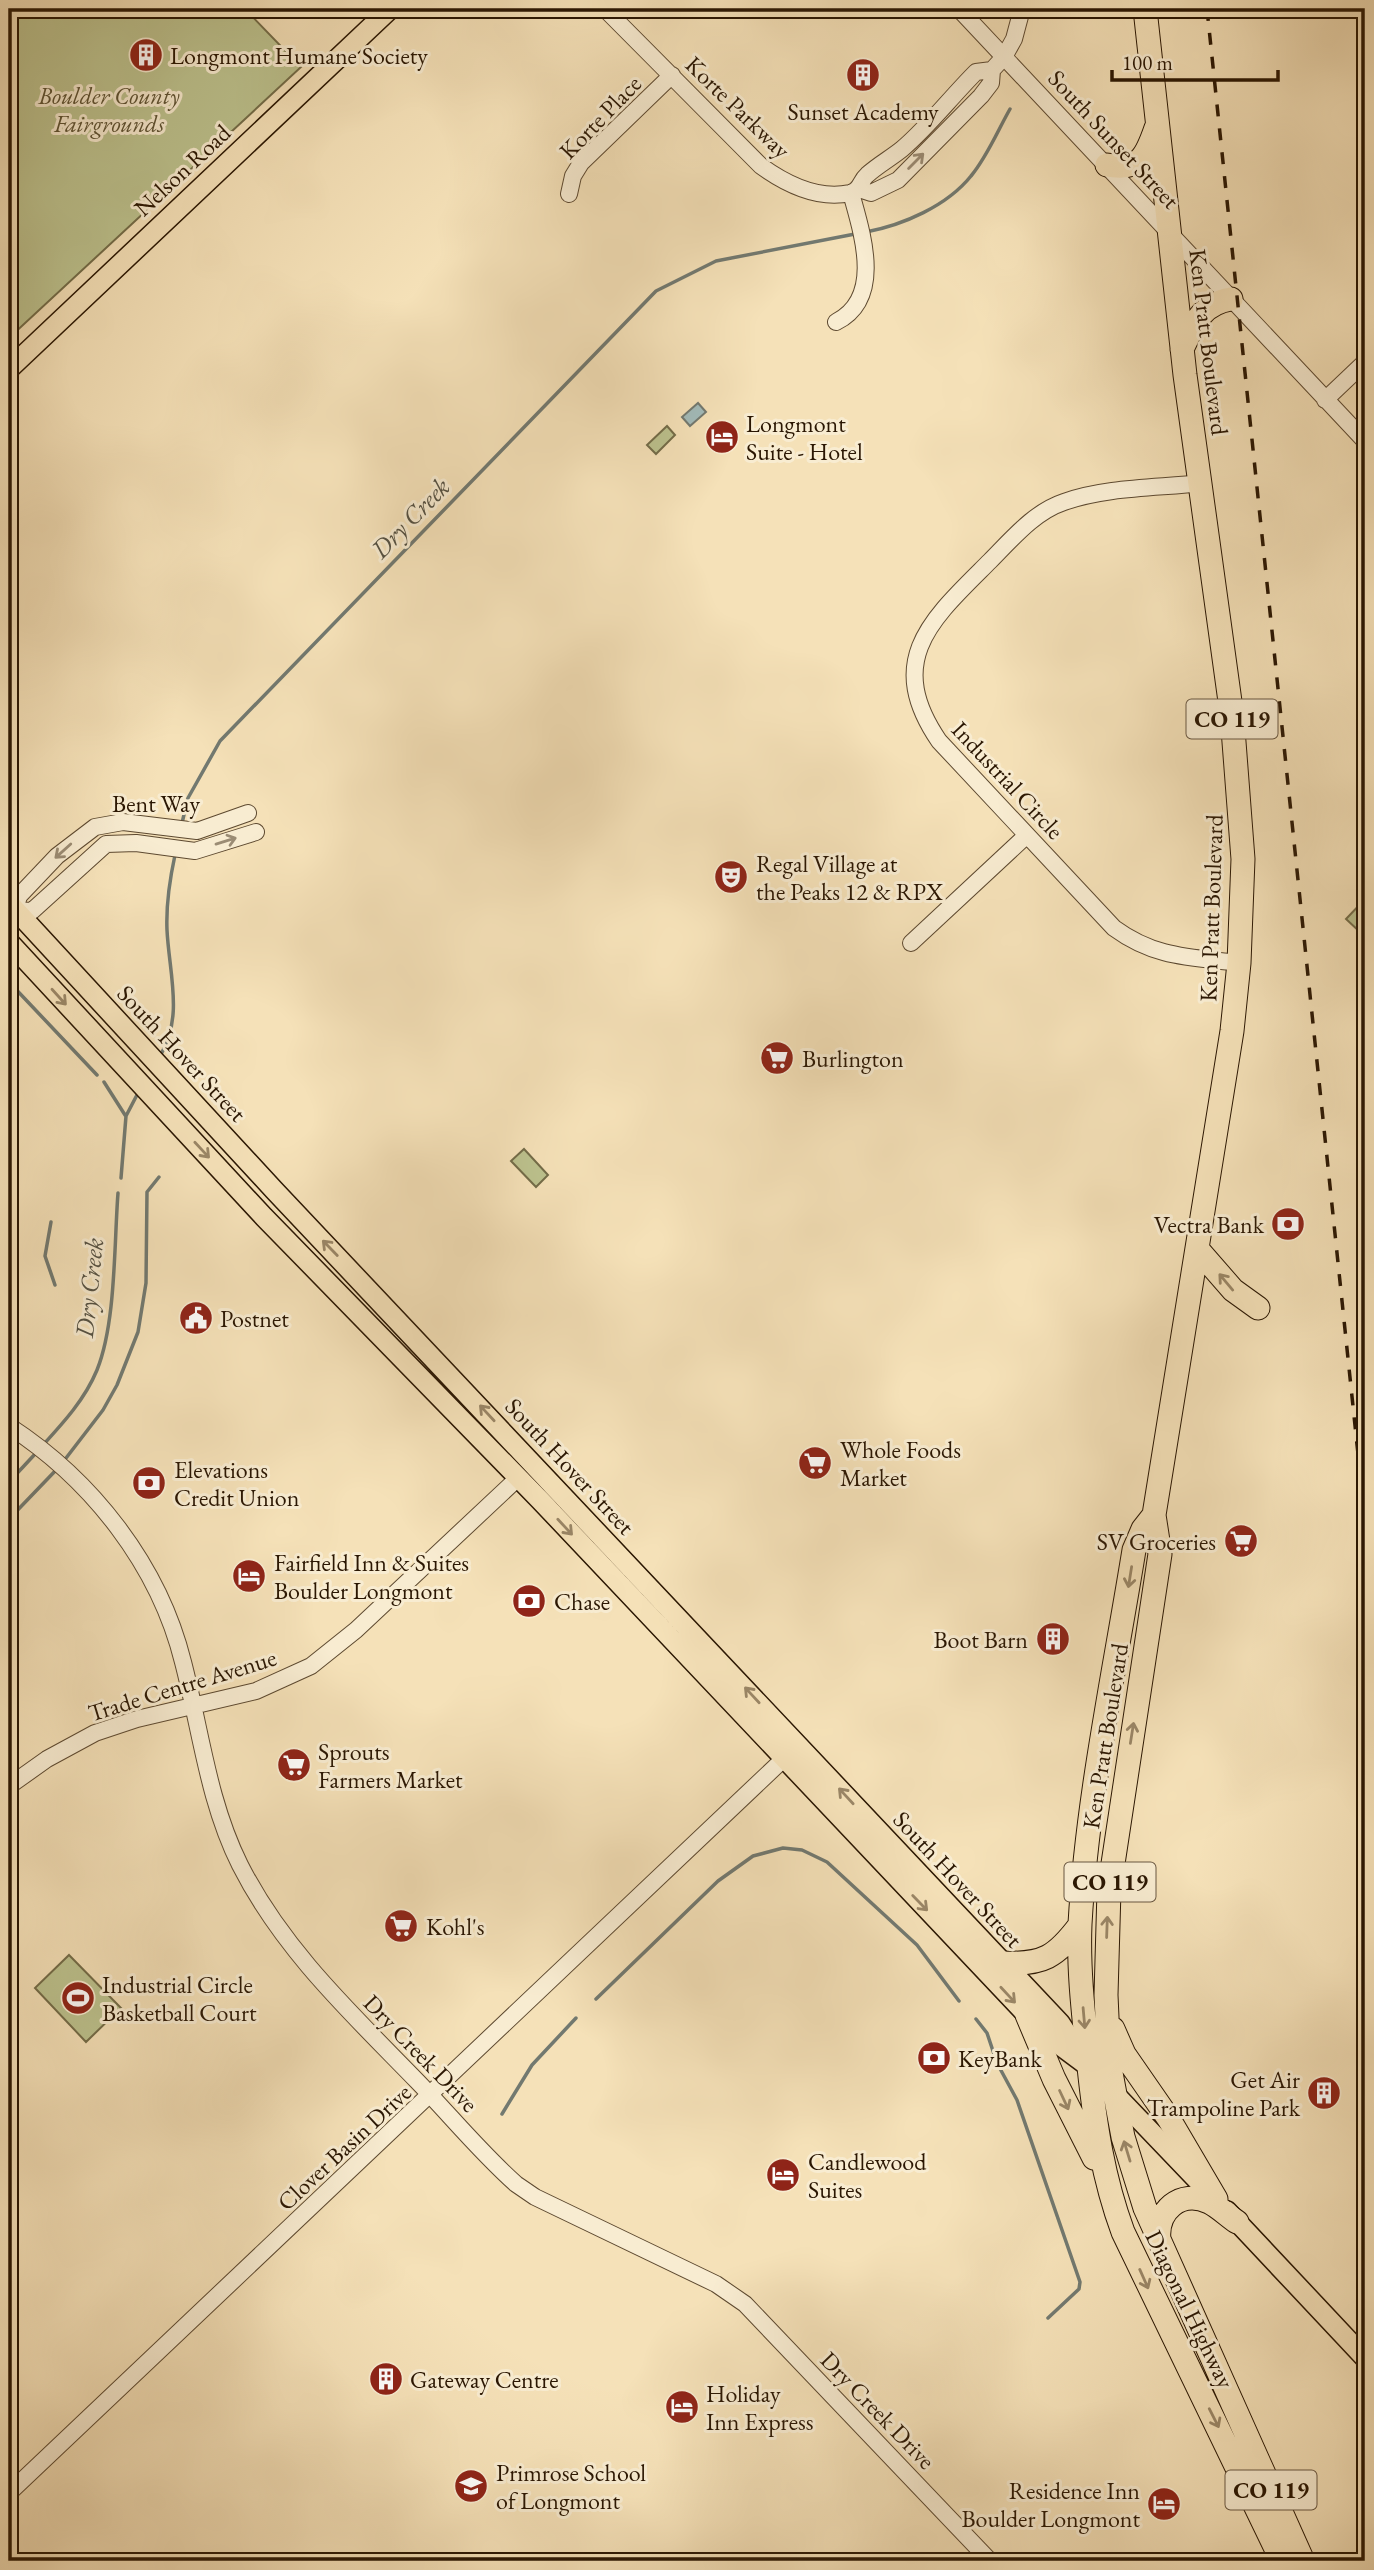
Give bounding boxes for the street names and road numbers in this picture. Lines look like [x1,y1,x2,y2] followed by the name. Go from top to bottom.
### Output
[679,49,798,165] street label: Korte Parkway
[1042,63,1187,215] street label: South Sunset Street
[552,68,648,166] street label: Korte Place
[127,117,238,223] street label: Nelson Road
[1182,247,1236,438] street label: Ken Pratt Boulevard
[1186,699,1278,738] road number: CO 119
[945,714,1071,846] street label: Industrial Circle
[112,788,200,819] street label: Bent Way
[1192,813,1230,1002] street label: Ken Pratt Boulevard
[111,978,254,1128] street label: South Hover Street
[499,1391,642,1541] street label: South Hover Street
[1075,1640,1135,1831] street label: Ken Pratt Boulevard
[84,1642,280,1728] street label: Trade Centre Avenue
[887,1804,1030,1954] street label: South Hover Street
[1064,1862,1156,1901] road number: CO 119
[357,1987,485,2119] street label: Dry Creek Drive
[270,2077,418,2217] street label: Clover Basin Drive
[1138,2225,1242,2394] street label: Diagonal Highway
[814,2344,942,2476] street label: Dry Creek Drive
[1226,2470,1316,2510] road number: CO 119

